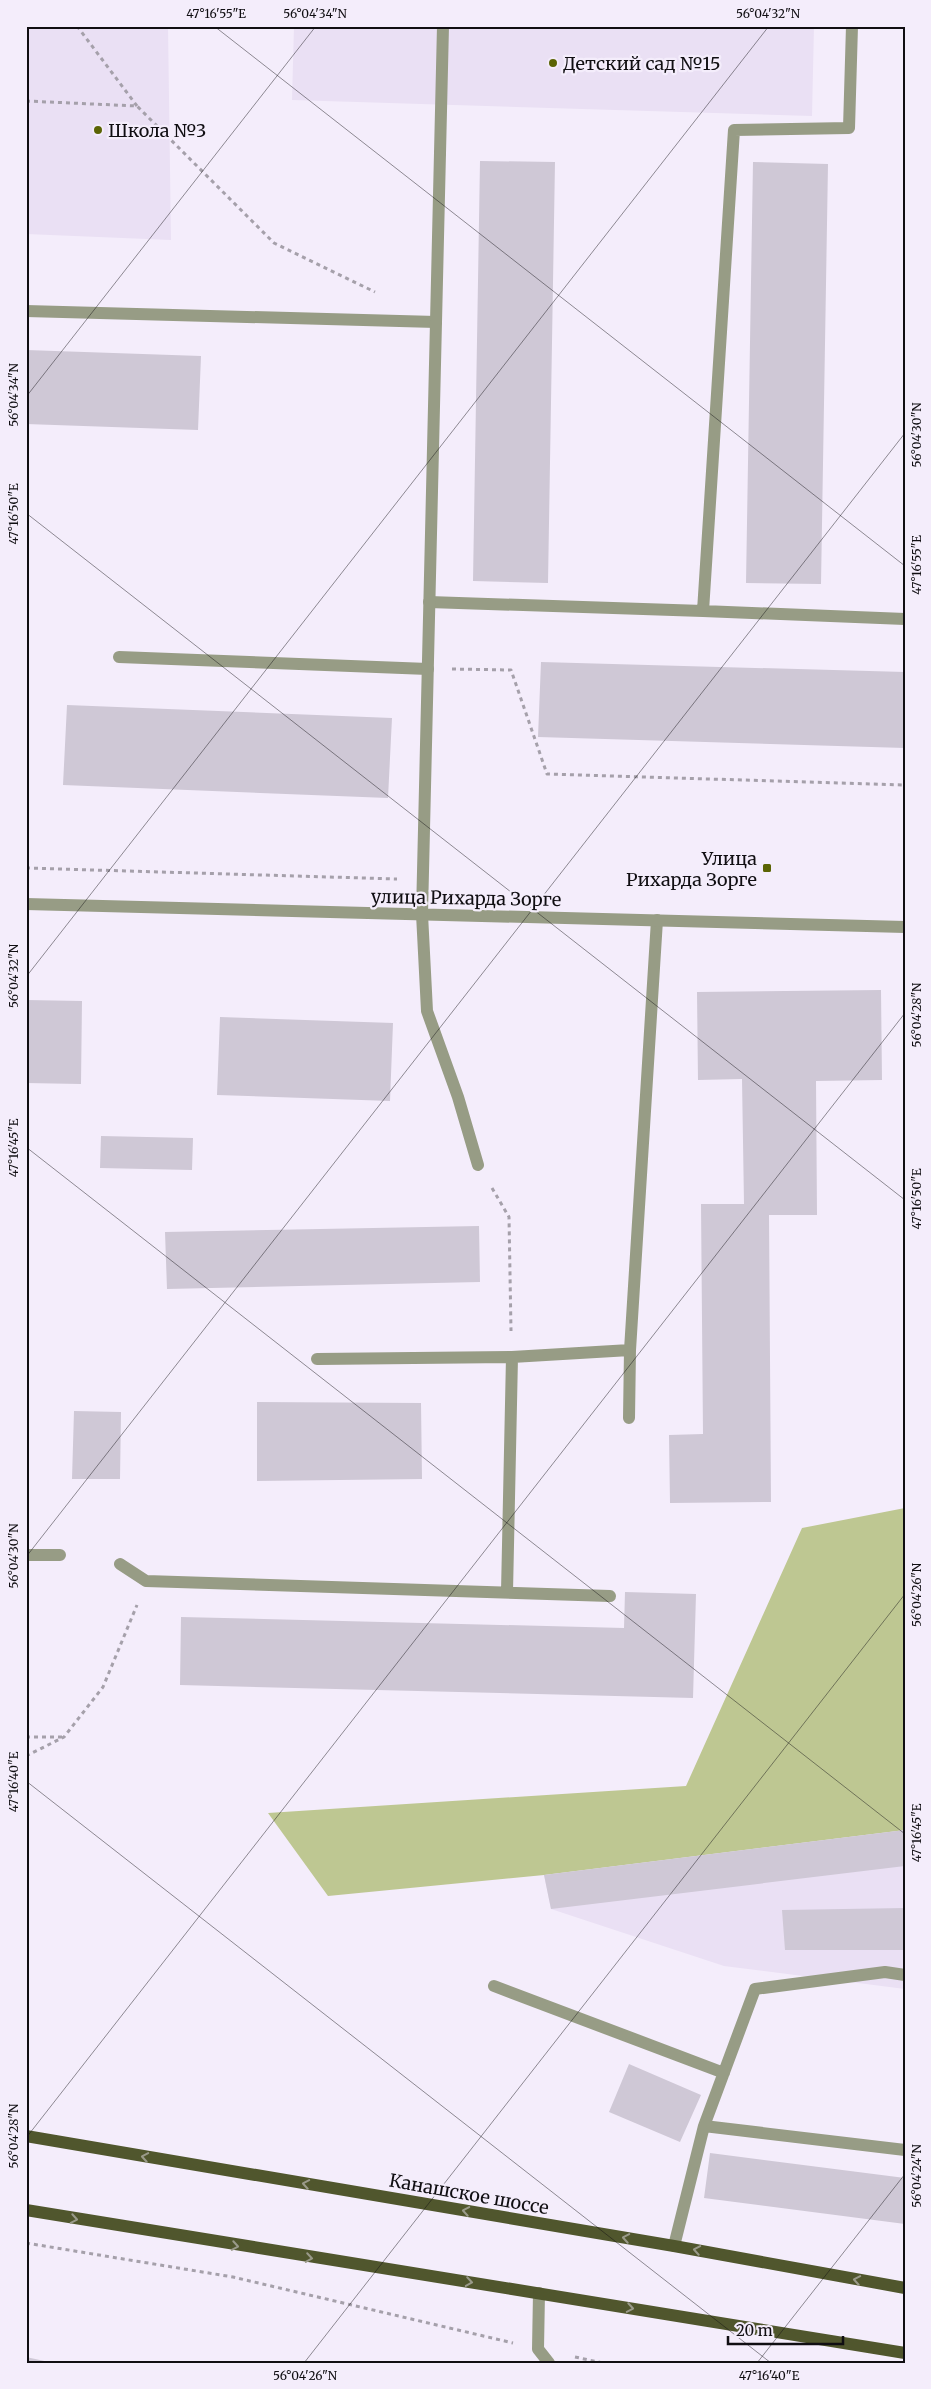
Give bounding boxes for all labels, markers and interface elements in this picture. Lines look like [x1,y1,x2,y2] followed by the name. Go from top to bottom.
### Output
[186,6,246,21] text: 47°16'55"E
[283,6,348,21] text: 56°04'34"N
[736,6,801,21] text: 56°04'32"N
[563,52,721,75] place label: Детский сад №15
[547,57,559,69] marker: Детский сад №15
[108,119,206,142] place label: Школа №3
[92,124,104,136] marker: Школа №3
[6,362,21,427] text: 56°04'34"N
[909,402,924,468] text: 56°04'30"N
[6,483,21,545] text: 47°16'50"E
[909,535,924,595] text: 47°16'55"E
[626,847,757,891] place label: Улица Рихарда Зорге
[761,862,773,874] marker: Улица Рихарда Зорге
[371,885,561,911] street label: улица Рихарда Зорге
[6,943,21,1008] text: 56°04'32"N
[909,982,924,1047] text: 56°04'28"N
[6,1118,21,1177] text: 47°16'45"E
[909,1168,924,1230] text: 47°16'50"E
[6,1523,21,1589] text: 56°04'30"N
[909,1562,924,1627] text: 56°04'26"N
[6,1751,21,1812] text: 47°16'40"E
[909,1803,924,1862] text: 47°16'45"E
[6,2103,21,2168] text: 56°04'28"N
[909,2143,924,2208] text: 56°04'24"N
[141,2152,150,2162] one-way arrow
[387,2169,551,2219] street label: Канашское шоссе
[301,2179,310,2189] one-way arrow
[461,2206,470,2216] one-way arrow
[70,2213,79,2223] one-way arrow
[622,2233,630,2244] one-way arrow
[230,2240,239,2250] one-way arrow
[693,2246,701,2256] one-way arrow
[304,2252,313,2262] one-way arrow
[852,2275,861,2285] one-way arrow
[466,2276,474,2287] one-way arrow
[625,2302,634,2312] one-way arrow
[728,2314,844,2346] scale bar
[736,2321,773,2340] text: 20 m
[273,2368,338,2383] text: 56°04'26"N
[739,2368,800,2383] text: 47°16'40"E

